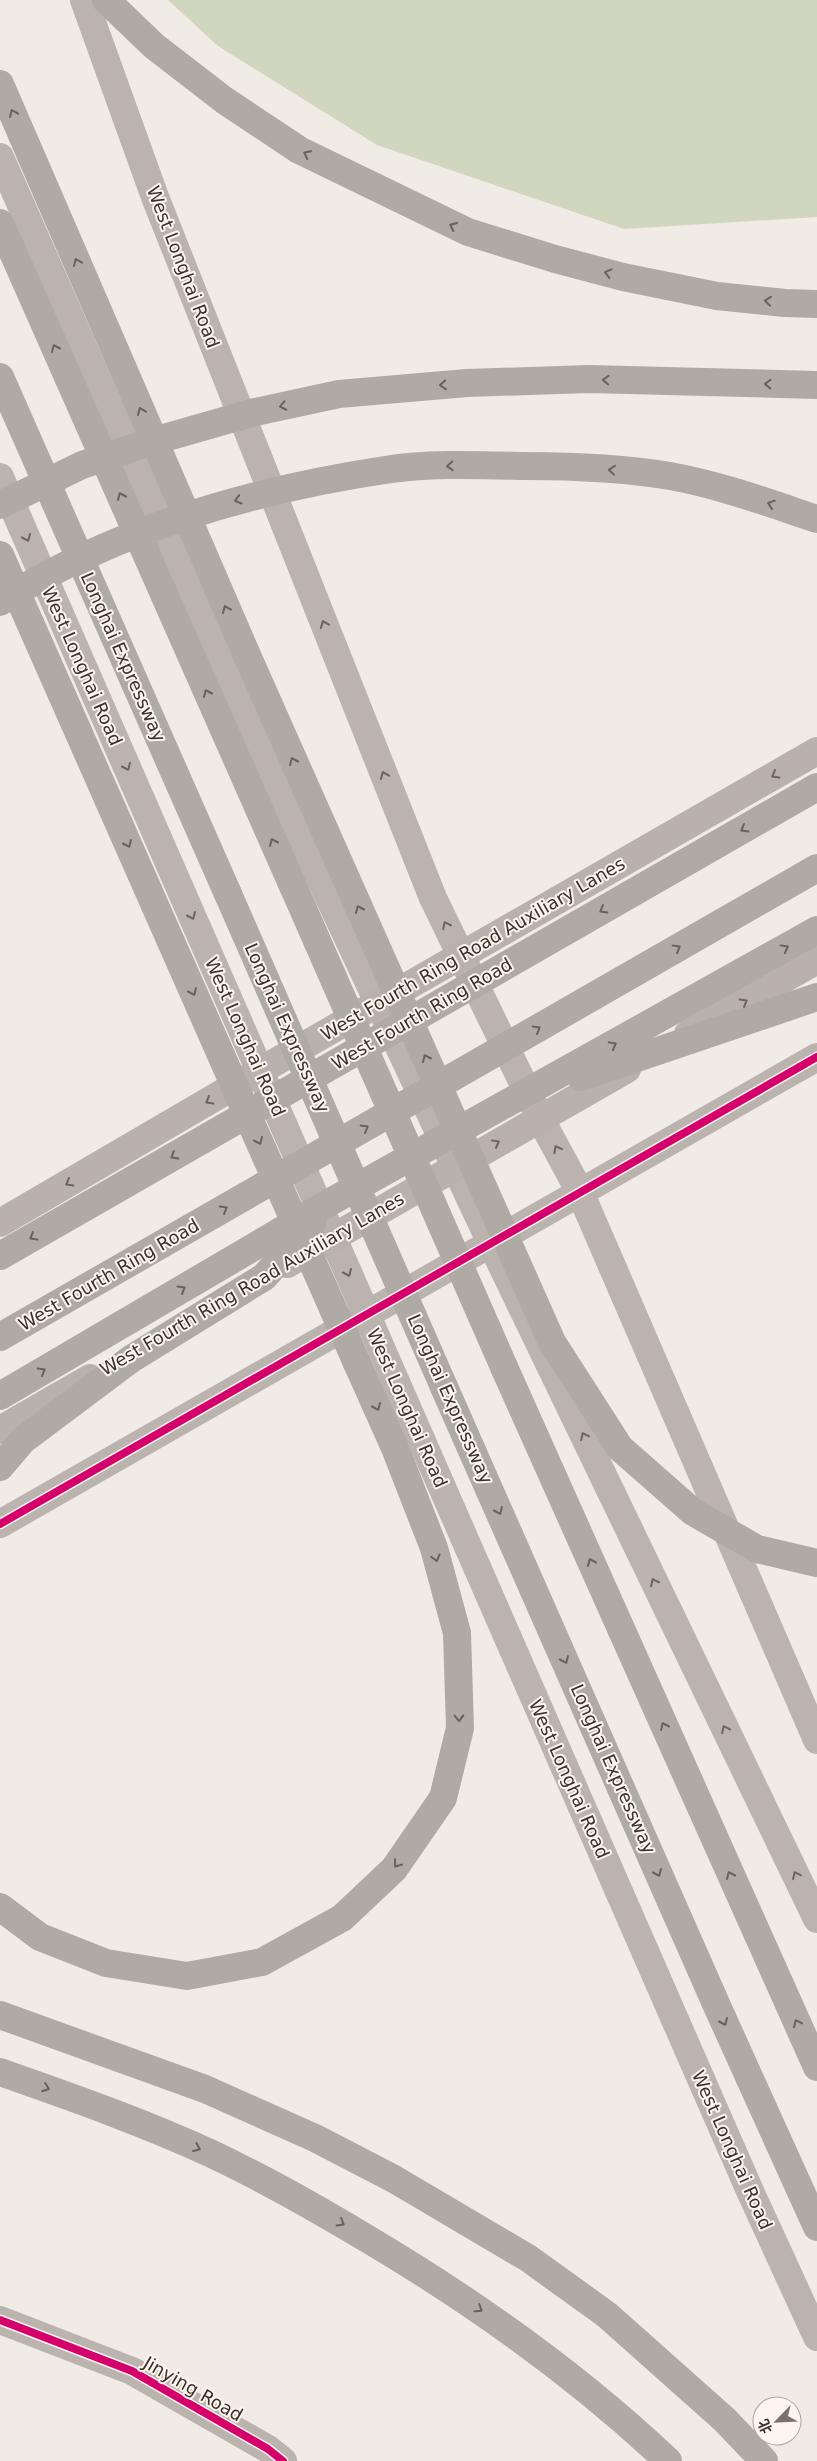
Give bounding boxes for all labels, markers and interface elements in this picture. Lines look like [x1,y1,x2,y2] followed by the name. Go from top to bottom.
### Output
[8,109,19,118] one-way arrow
[304,150,313,160] one-way arrow
[143,183,224,351] street label: West Longhai Road
[449,221,458,232] one-way arrow
[72,258,83,267] one-way arrow
[604,268,613,279] one-way arrow
[764,296,772,307] one-way arrow
[51,344,61,353] one-way arrow
[602,374,610,385] one-way arrow
[439,379,447,390] one-way arrow
[764,379,772,389] one-way arrow
[278,400,287,411] one-way arrow
[137,407,148,416] one-way arrow
[446,461,454,472] one-way arrow
[608,465,616,476] one-way arrow
[116,492,127,501] one-way arrow
[235,494,243,504] one-way arrow
[767,500,776,510] one-way arrow
[20,533,31,542] one-way arrow
[77,569,170,745] street label: Longhai Expressway
[38,583,127,749] street label: West Longhai Road
[222,605,233,614] one-way arrow
[320,620,331,629] one-way arrow
[203,689,214,698] one-way arrow
[289,757,300,766] one-way arrow
[120,762,131,771] one-way arrow
[771,769,780,779] one-way arrow
[380,771,391,780] one-way arrow
[741,822,750,832] one-way arrow
[268,838,279,847] one-way arrow
[121,839,132,848] one-way arrow
[317,853,629,1045] street label: West Fourth Ring Road Auxiliary Lanes
[600,903,609,913] one-way arrow
[355,905,366,914] one-way arrow
[185,911,196,920] one-way arrow
[442,921,452,930] one-way arrow
[241,940,334,1116] street label: Longhai Expressway
[779,944,788,954] one-way arrow
[672,945,681,955] one-way arrow
[328,953,516,1075] street label: West Fourth Ring Road
[201,954,290,1120] street label: West Longhai Road
[187,987,198,996] one-way arrow
[739,998,748,1008] one-way arrow
[531,1026,540,1036] one-way arrow
[607,1041,616,1051] one-way arrow
[421,1054,432,1063] one-way arrow
[206,1094,215,1104] one-way arrow
[360,1124,369,1134] one-way arrow
[253,1136,263,1145] one-way arrow
[491,1139,500,1149] one-way arrow
[553,1145,563,1154] one-way arrow
[171,1150,180,1160] one-way arrow
[65,1177,74,1187] one-way arrow
[96,1188,408,1380] street label: West Fourth Ring Road Auxiliary Lanes
[219,1205,228,1215] one-way arrow
[15,1214,203,1335] street label: West Fourth Ring Road
[30,1231,39,1241] one-way arrow
[342,1268,353,1277] one-way arrow
[177,1286,186,1296] one-way arrow
[404,1311,497,1487] street label: Longhai Expressway
[363,1325,452,1491] street label: West Longhai Road
[37,1368,46,1378] one-way arrow
[370,1402,381,1411] one-way arrow
[580,1432,590,1441] one-way arrow
[493,1506,504,1515] one-way arrow
[431,1554,441,1562] one-way arrow
[586,1558,597,1567] one-way arrow
[651,1579,661,1588] one-way arrow
[558,1655,569,1664] one-way arrow
[567,1681,660,1857] street label: Longhai Expressway
[525,1696,614,1862] street label: West Longhai Road
[454,1714,465,1722] one-way arrow
[660,1722,671,1731] one-way arrow
[721,1725,731,1734] one-way arrow
[395,1858,403,1867] one-way arrow
[652,1868,663,1877] one-way arrow
[726,1871,737,1880] one-way arrow
[792,1871,802,1880] one-way arrow
[718,2017,728,2026] one-way arrow
[792,2019,803,2028] one-way arrow
[688,2067,777,2233] street label: West Longhai Road
[41,2082,50,2092] one-way arrow
[192,2142,201,2153] one-way arrow
[335,2217,344,2227] one-way arrow
[473,2303,483,2312] one-way arrow
[139,2351,247,2425] street label: Jinying Road
[752,2396,802,2446] north arrow
[755,2417,775,2436] text: 北

